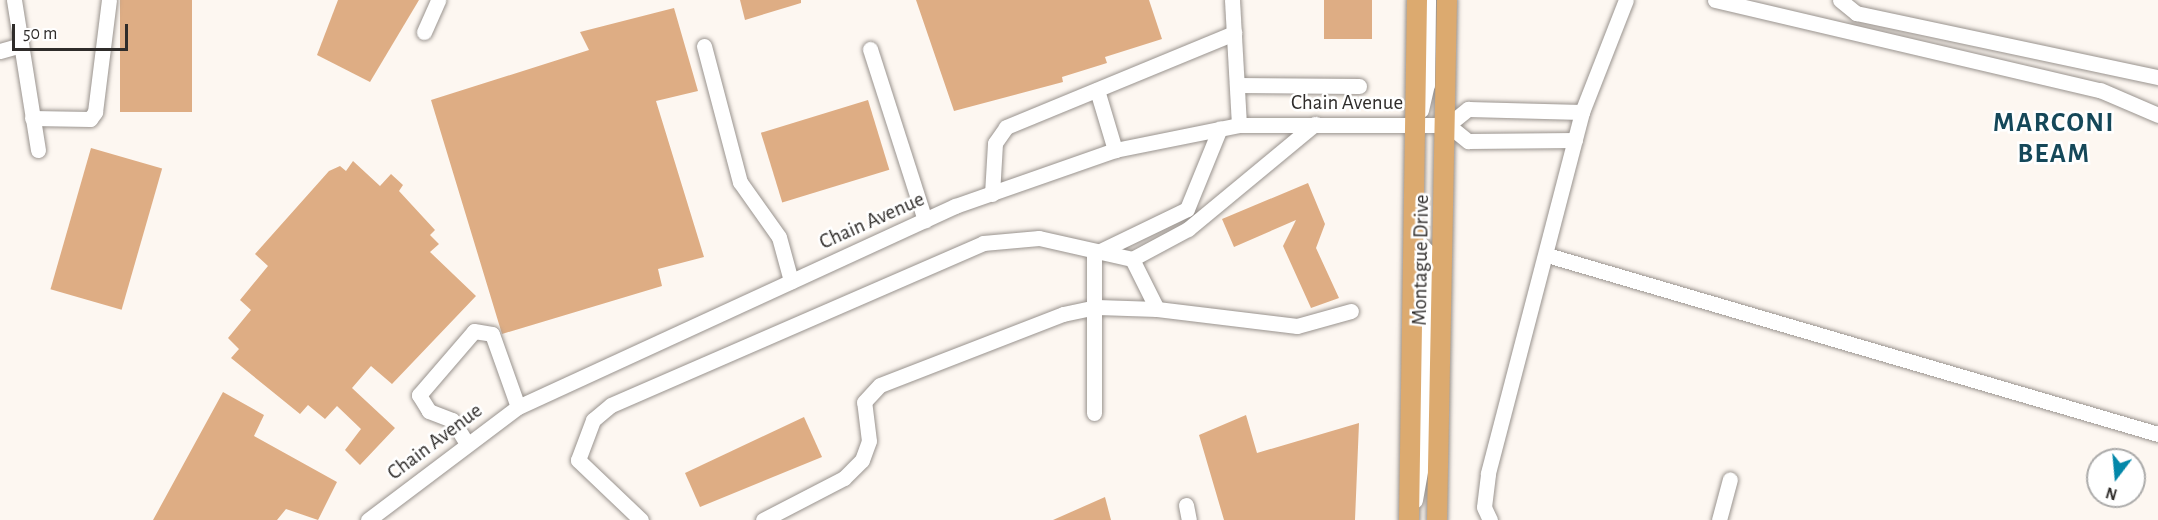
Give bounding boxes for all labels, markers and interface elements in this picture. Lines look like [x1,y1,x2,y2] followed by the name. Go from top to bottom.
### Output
[15,12,130,50] scale bar
[23,25,57,43] text: 50 m
[1291,90,1403,116] street label: Chain Avenue
[1993,106,2115,169] district label: MARCONI BEAM
[816,187,928,255] street label: Chain Avenue
[1407,194,1435,326] street label: Montague Drive
[383,398,487,486] street label: Chain Avenue
[2086,448,2146,508] north arrow
[2104,484,2119,503] text: N

